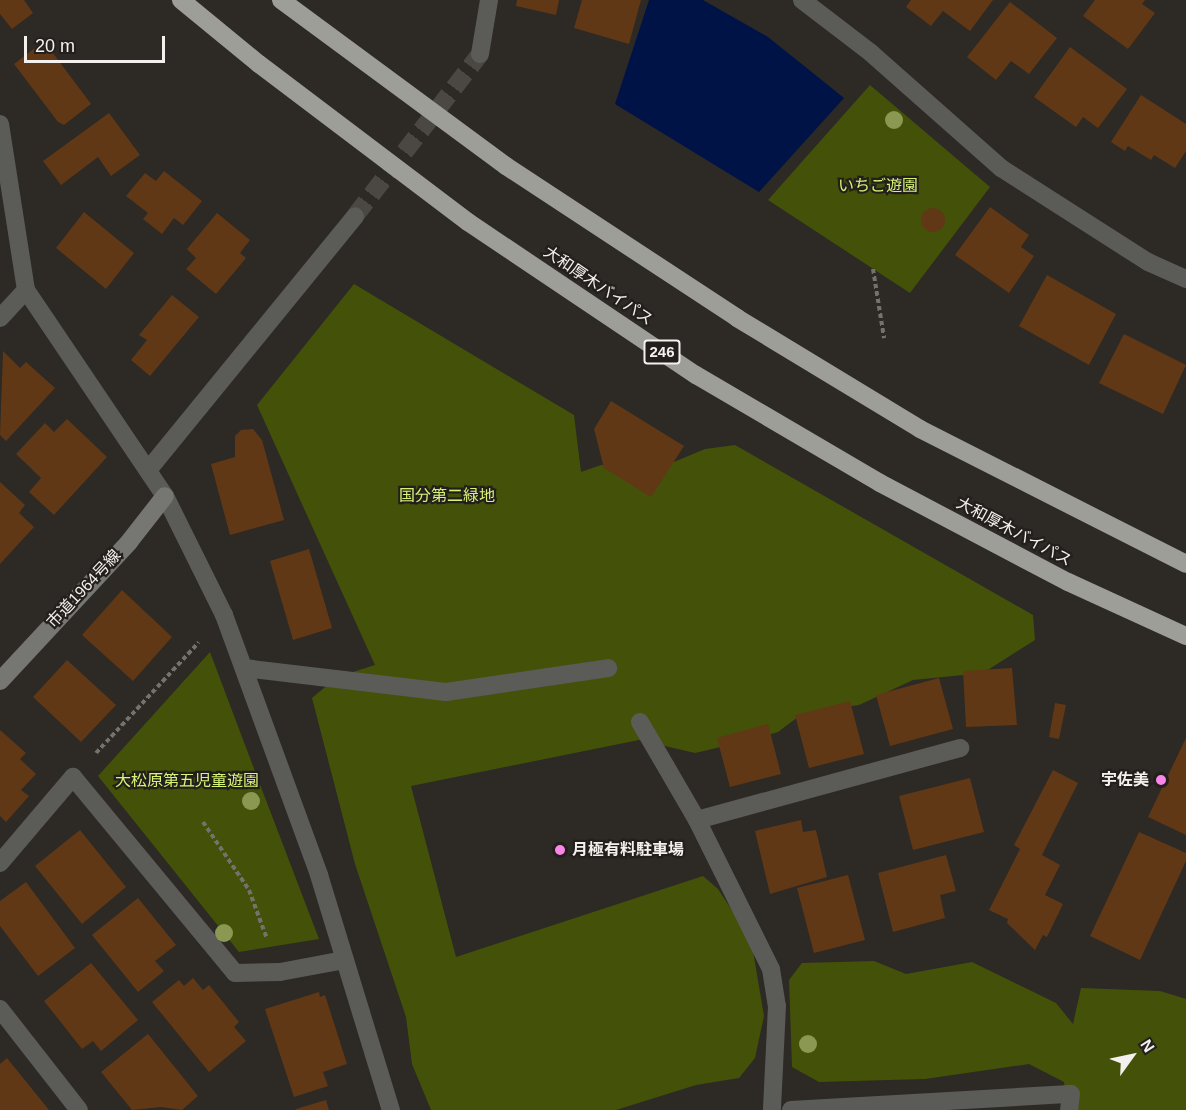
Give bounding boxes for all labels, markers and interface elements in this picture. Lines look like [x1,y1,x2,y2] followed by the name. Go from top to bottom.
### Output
[27,24,168,62] scale bar
[35,36,75,56] text: 20 m
[838,176,918,196] park label: いちご遊園
[540,242,656,330] street label: 大和厚木バイパス
[642,340,682,364] road number: 246
[399,486,495,506] park label: 国分第二緑地
[953,493,1075,571] street label: 大和厚木バイパス
[43,546,125,632] street label: 市道1964号線
[1101,770,1149,790] place label: 宇佐美
[115,771,259,791] park label: 大松原第五児童遊園
[1154,773,1168,787] marker: 宇佐美
[572,840,684,860] place label: 月極有料駐車場
[553,843,567,857] marker: 月極有料駐車場
[1102,1026,1162,1086] north arrow
[1137,1036,1158,1055] text: N

